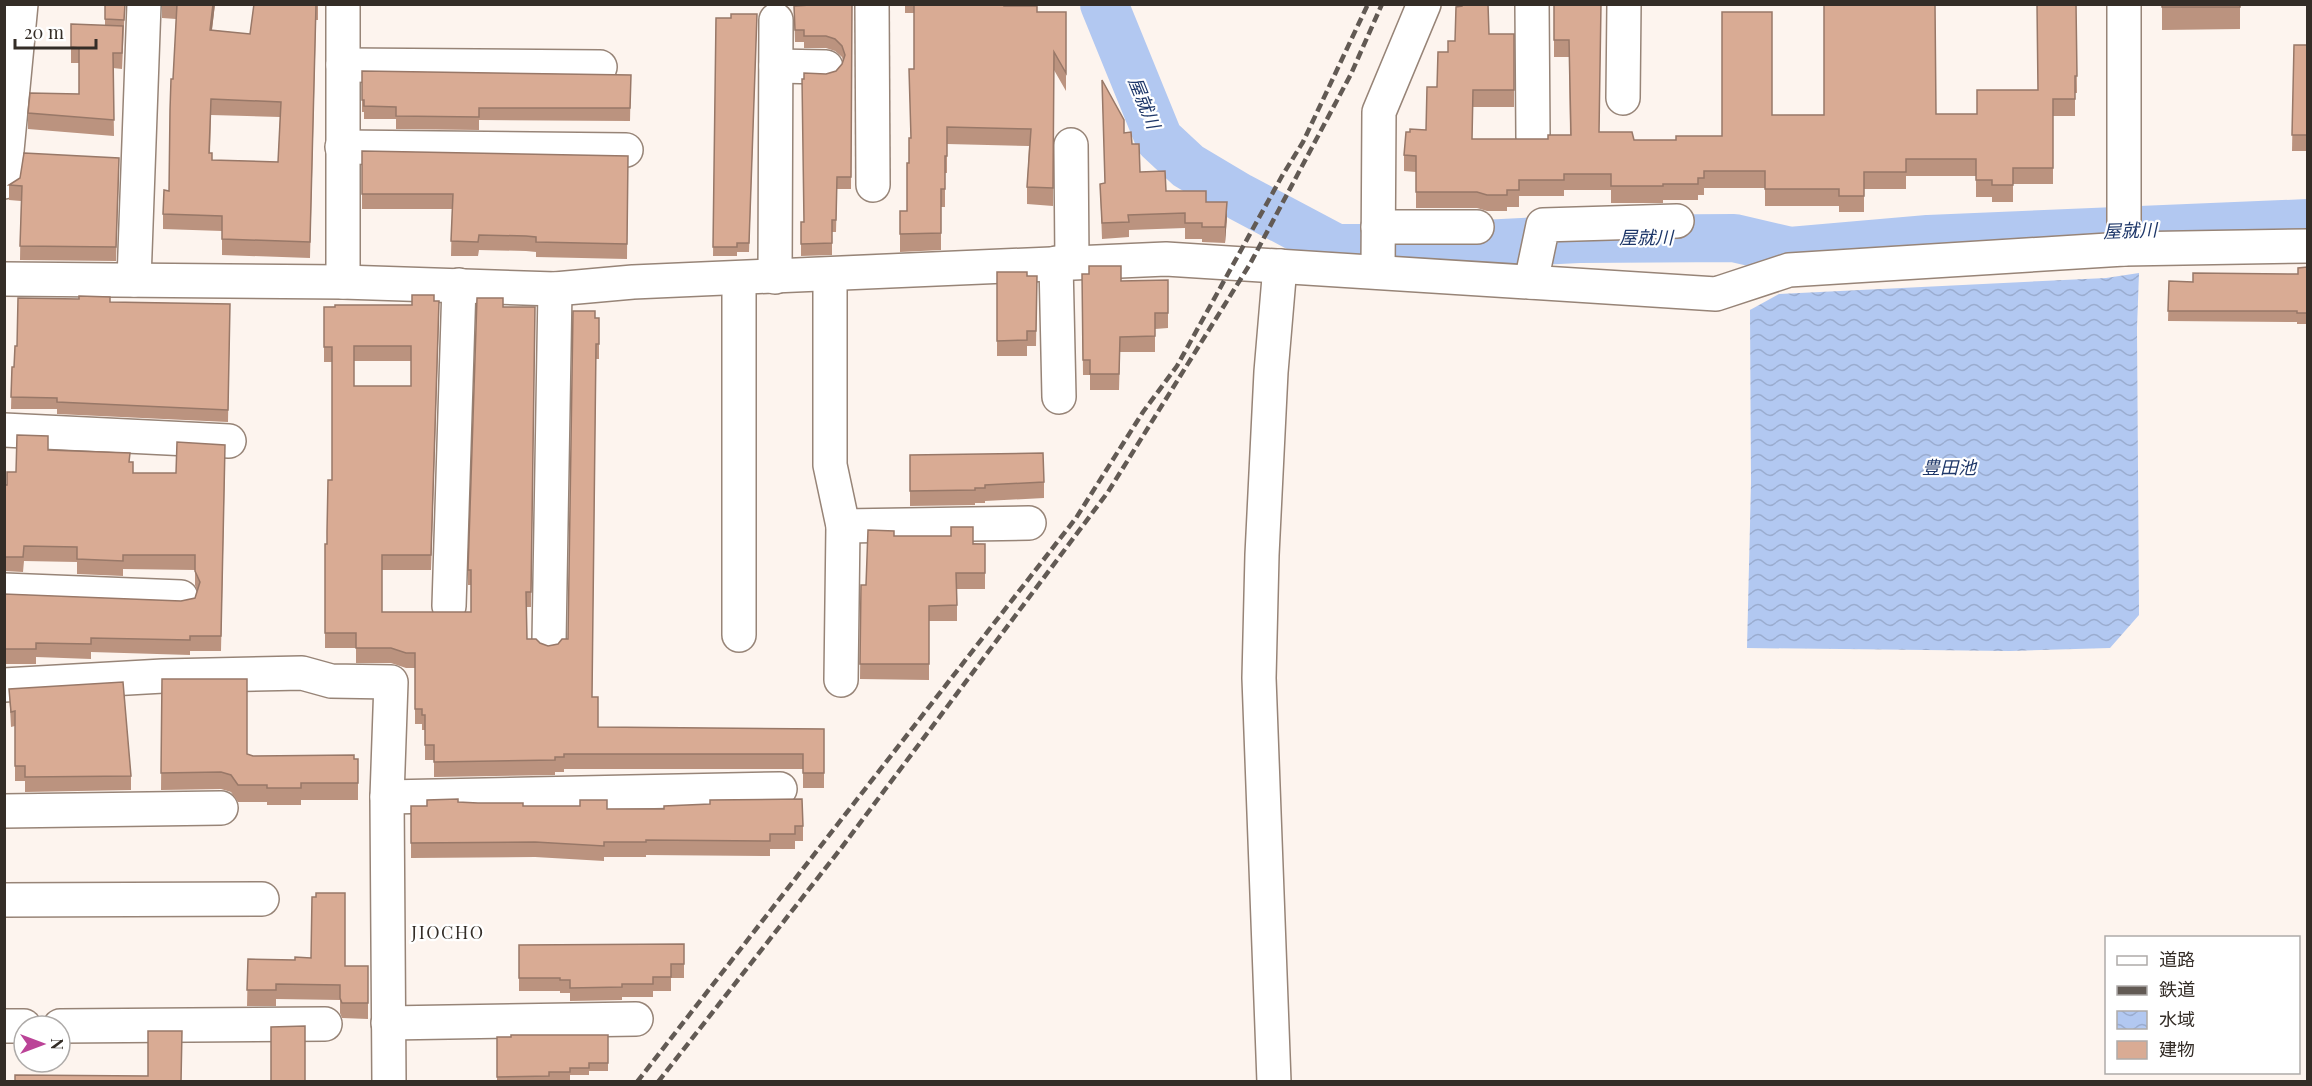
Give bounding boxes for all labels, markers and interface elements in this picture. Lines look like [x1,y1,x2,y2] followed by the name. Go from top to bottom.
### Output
[15,12,96,50] scale bar
[24,20,64,44] text: 20 m
[1124,73,1167,134] water label: 屋就川
[2103,217,2159,243] water label: 屋就川
[1619,225,1675,249] water label: 屋就川
[1922,455,1978,479] water label: 豊田池
[410,920,485,944] district label: JIOCHO
[2105,936,2300,1074] legend
[2159,947,2195,971] text: 道路
[2159,977,2195,1001] text: 鉄道
[2159,1007,2195,1031] text: 水域
[12,1014,72,1074] north arrow
[2159,1037,2195,1061] text: 建物
[47,1038,68,1050] text: N

